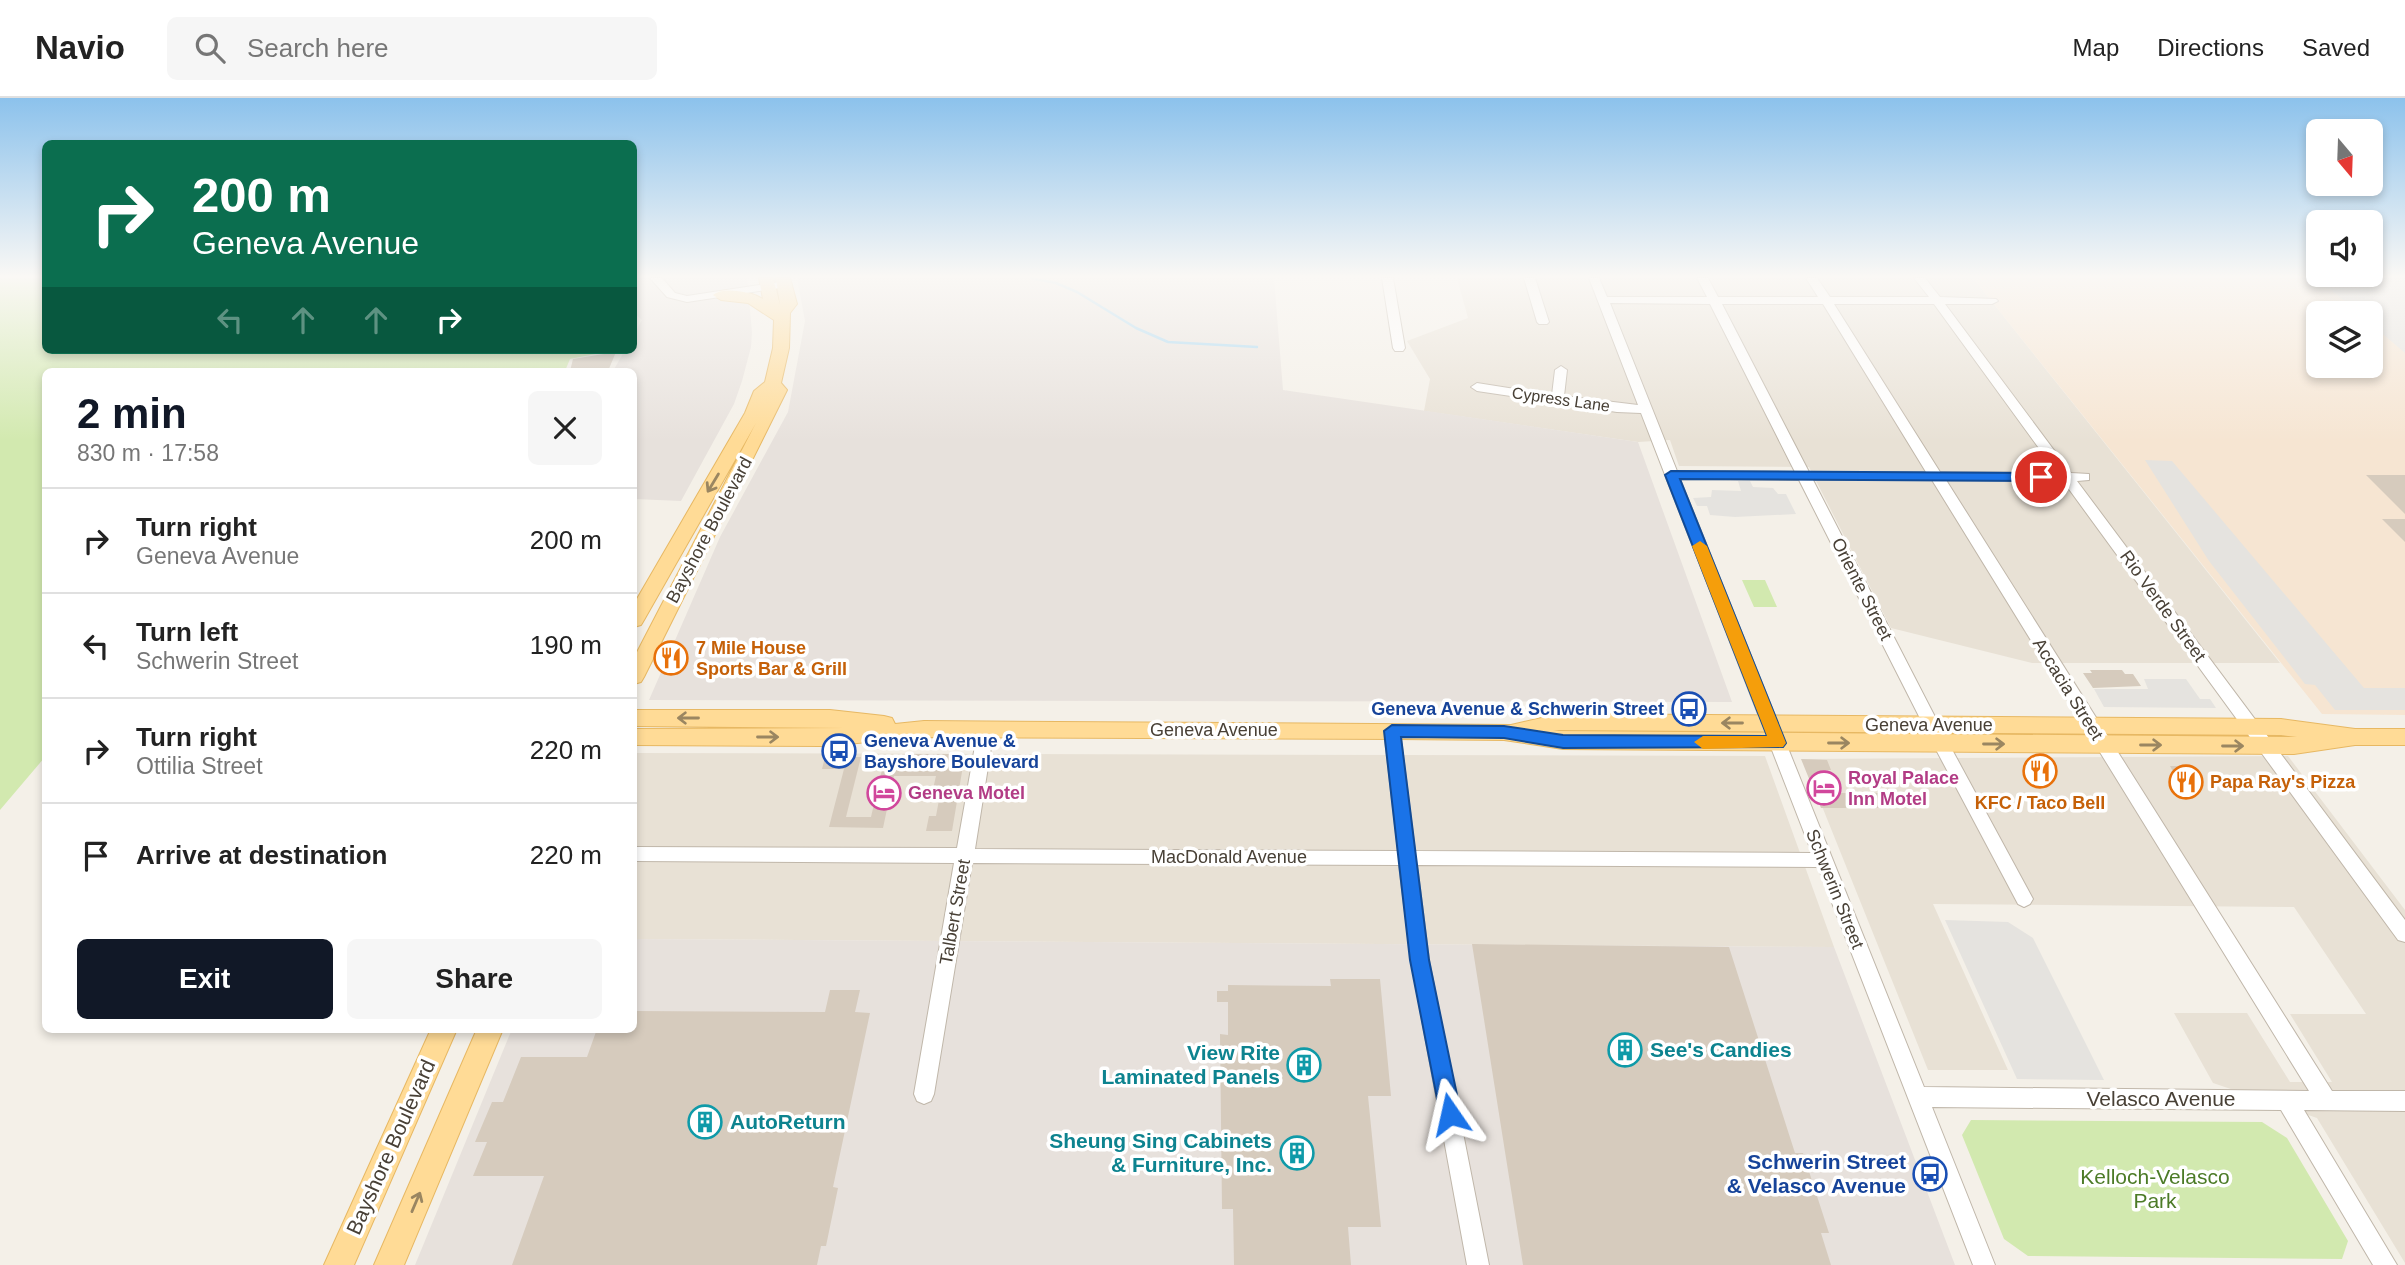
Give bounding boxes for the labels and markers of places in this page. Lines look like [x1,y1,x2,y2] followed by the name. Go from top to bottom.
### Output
[2011,447,2071,507] pin
[696,638,847,679] place label: 7 Mile House Sports Bar & Grill
[652,639,690,677] restaurant icon: 7 Mile House Sports Bar & Grill
[1670,690,1708,728] bus stop icon: Geneva Avenue & Schwerin Street
[1371,699,1664,719] place label: Geneva Avenue & Schwerin Street
[864,731,1039,772] place label: Geneva Avenue & Bayshore Boulevard
[820,732,858,770] bus stop icon: Geneva Avenue & Bayshore Boulevard
[2021,752,2059,790] restaurant icon: KFC / Taco Bell
[2167,763,2205,801] restaurant icon: Papa Ray's Pizza
[1848,768,1959,809] place label: Royal Palace Inn Motel
[1805,769,1843,807] hotel icon: Royal Palace Inn Motel
[2210,772,2356,792] place label: Papa Ray's Pizza
[865,774,903,812] hotel icon: Geneva Motel
[908,783,1025,803] place label: Geneva Motel
[1975,793,2105,813] place label: KFC / Taco Bell
[1606,1031,1644,1069] building icon: See's Candies
[1650,1038,1792,1061] place label: See's Candies
[1101,1041,1280,1088] place label: View Rite Laminated Panels
[1285,1046,1323,1084] building icon: View Rite Laminated Panels
[686,1103,724,1141] building icon: AutoReturn
[730,1110,845,1133] place label: AutoReturn
[1049,1129,1272,1176] place label: Sheung Sing Cabinets & Furniture, Inc.
[1278,1134,1316,1172] building icon: Sheung Sing Cabinets & Furniture, Inc.
[1727,1150,1906,1197] place label: Schwerin Street & Velasco Avenue
[1911,1155,1949,1193] bus stop icon: Schwerin Street & Velasco Avenue

